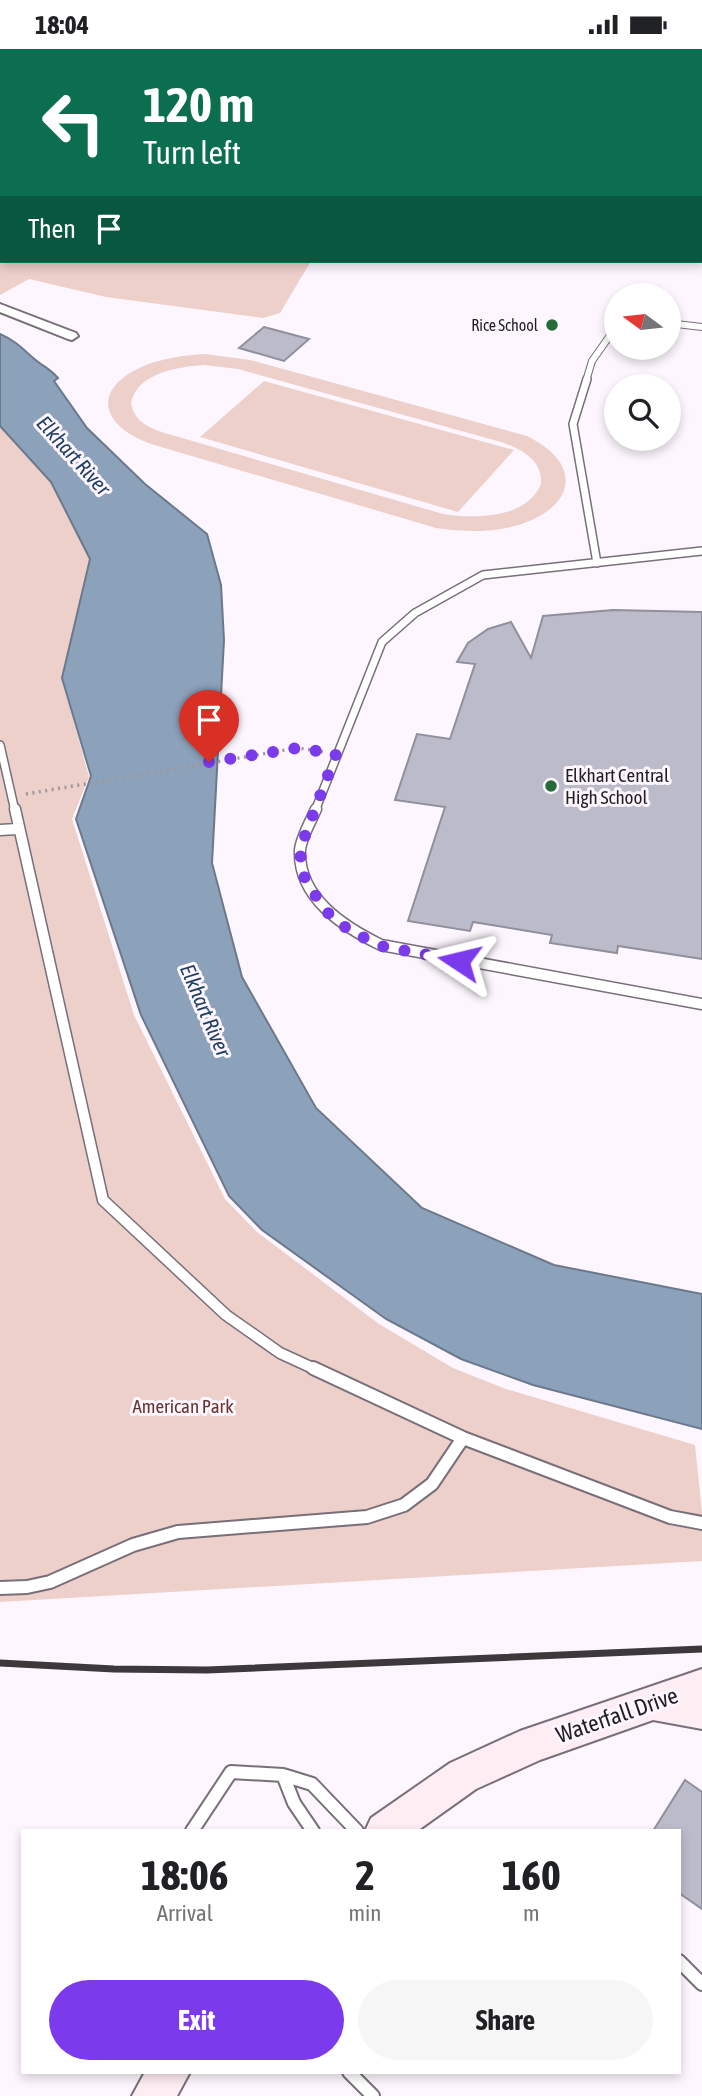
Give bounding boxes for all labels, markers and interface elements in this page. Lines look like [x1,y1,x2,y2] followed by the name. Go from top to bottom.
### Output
[35,10,89,40] text: 18:04
[143,76,254,132] text: 120 m
[28,77,119,168] icon: left
[143,134,241,171] text: Turn left
[90,210,128,248] icon: arrive
[28,214,76,244] text: Then
[604,283,681,361] north arrow
[604,283,681,451] map controls
[471,316,539,334] place label: Rice School
[544,317,560,333] marker: Rice School
[604,374,681,451] button: search
[32,411,116,500] water label: Elkhart River
[179,690,239,762] pin
[190,701,228,739] icon: arrive
[565,764,669,808] place label: Elkhart Central High School
[543,778,559,794] marker: Elkhart Central High School
[422,924,496,998] position arrow
[176,960,237,1061] water label: Elkhart River
[132,1395,234,1417] park label: American Park
[553,1682,681,1748] street label: Waterfall Drive
[141,1851,228,1899] text: 18:06
[355,1851,375,1899] text: 2
[502,1851,561,1899] text: 160
[157,1900,213,1926] text: Arrival
[349,1900,382,1926] text: min
[523,1900,540,1926] text: m
[49,1980,344,2060] button: Exit
[358,1980,653,2060] button: Share

